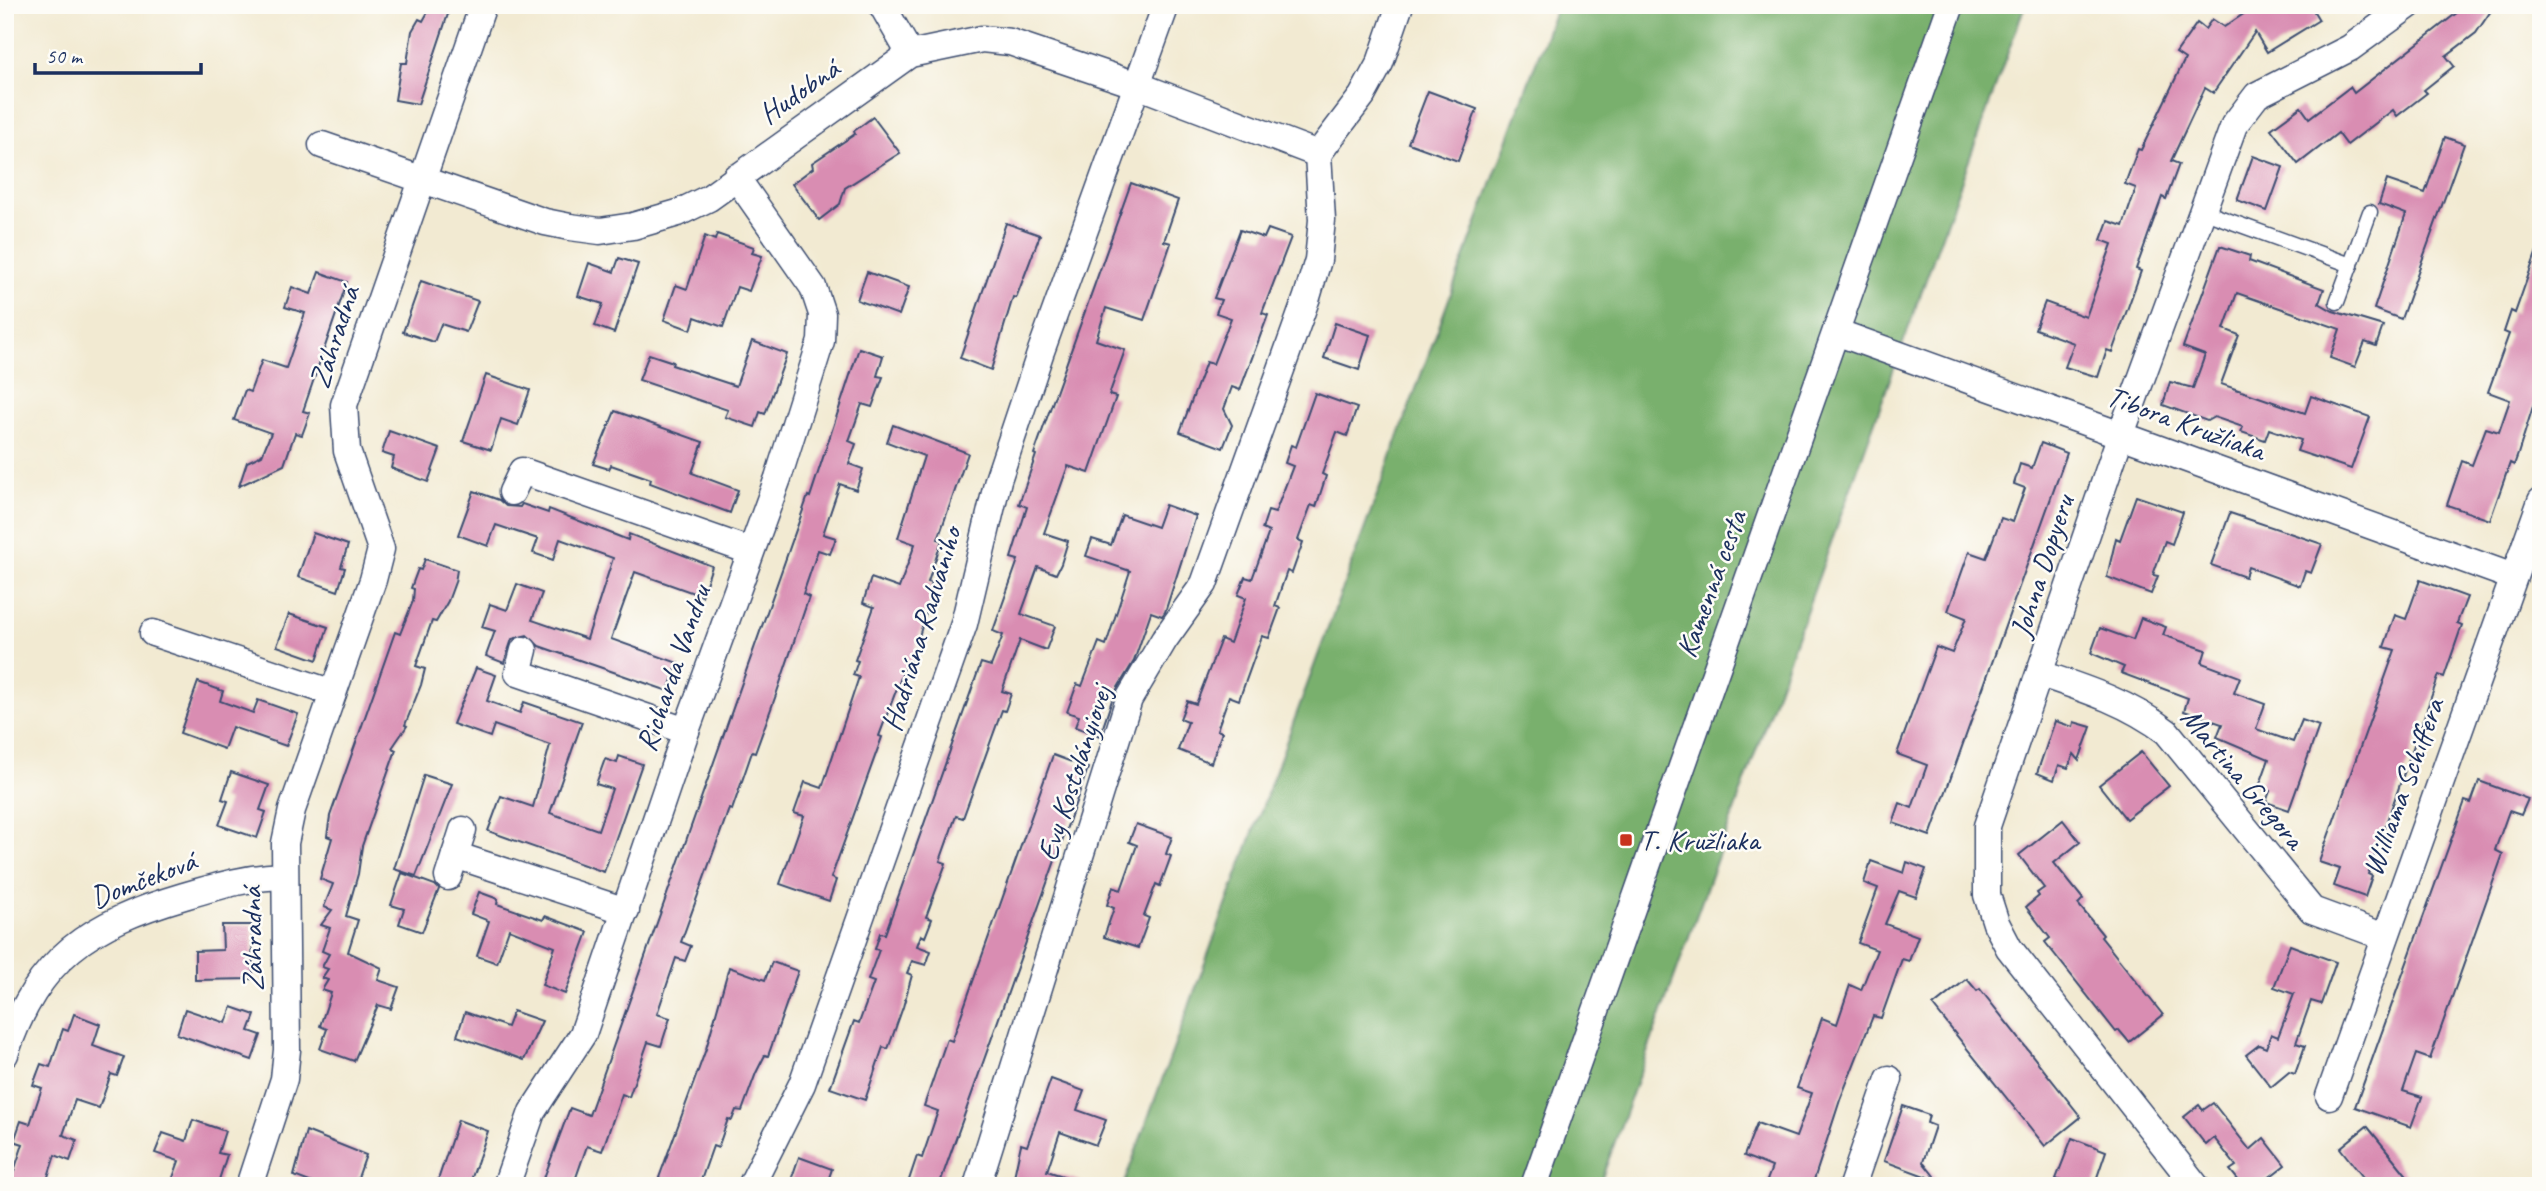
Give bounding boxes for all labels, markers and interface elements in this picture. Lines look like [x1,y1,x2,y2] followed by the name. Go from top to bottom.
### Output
[35,32,201,76] scale bar
[46,43,84,69] text: 50 m
[751,48,849,132] street label: Hudobná
[300,278,369,393] street label: Záhradná
[2102,377,2273,470] street label: Tibora Kružliaka
[2001,488,2083,644] street label: Johna Dopyeru
[1667,504,1756,663] street label: Kamenná cesta
[872,519,971,736] street label: Hadriána Radvániho
[627,578,720,756] street label: Richarda Vandru
[1028,678,1121,865] street label: Evy Kostolányiovej
[2353,691,2453,881] street label: Williama Schiffera
[2173,699,2315,859] street label: Martina Gregora
[1640,821,1762,859] place label: T. Kružliaka
[1618,832,1634,848] marker: T. Kružliaka
[85,841,204,916] street label: Domčeková
[232,883,272,992] street label: Záhradná

